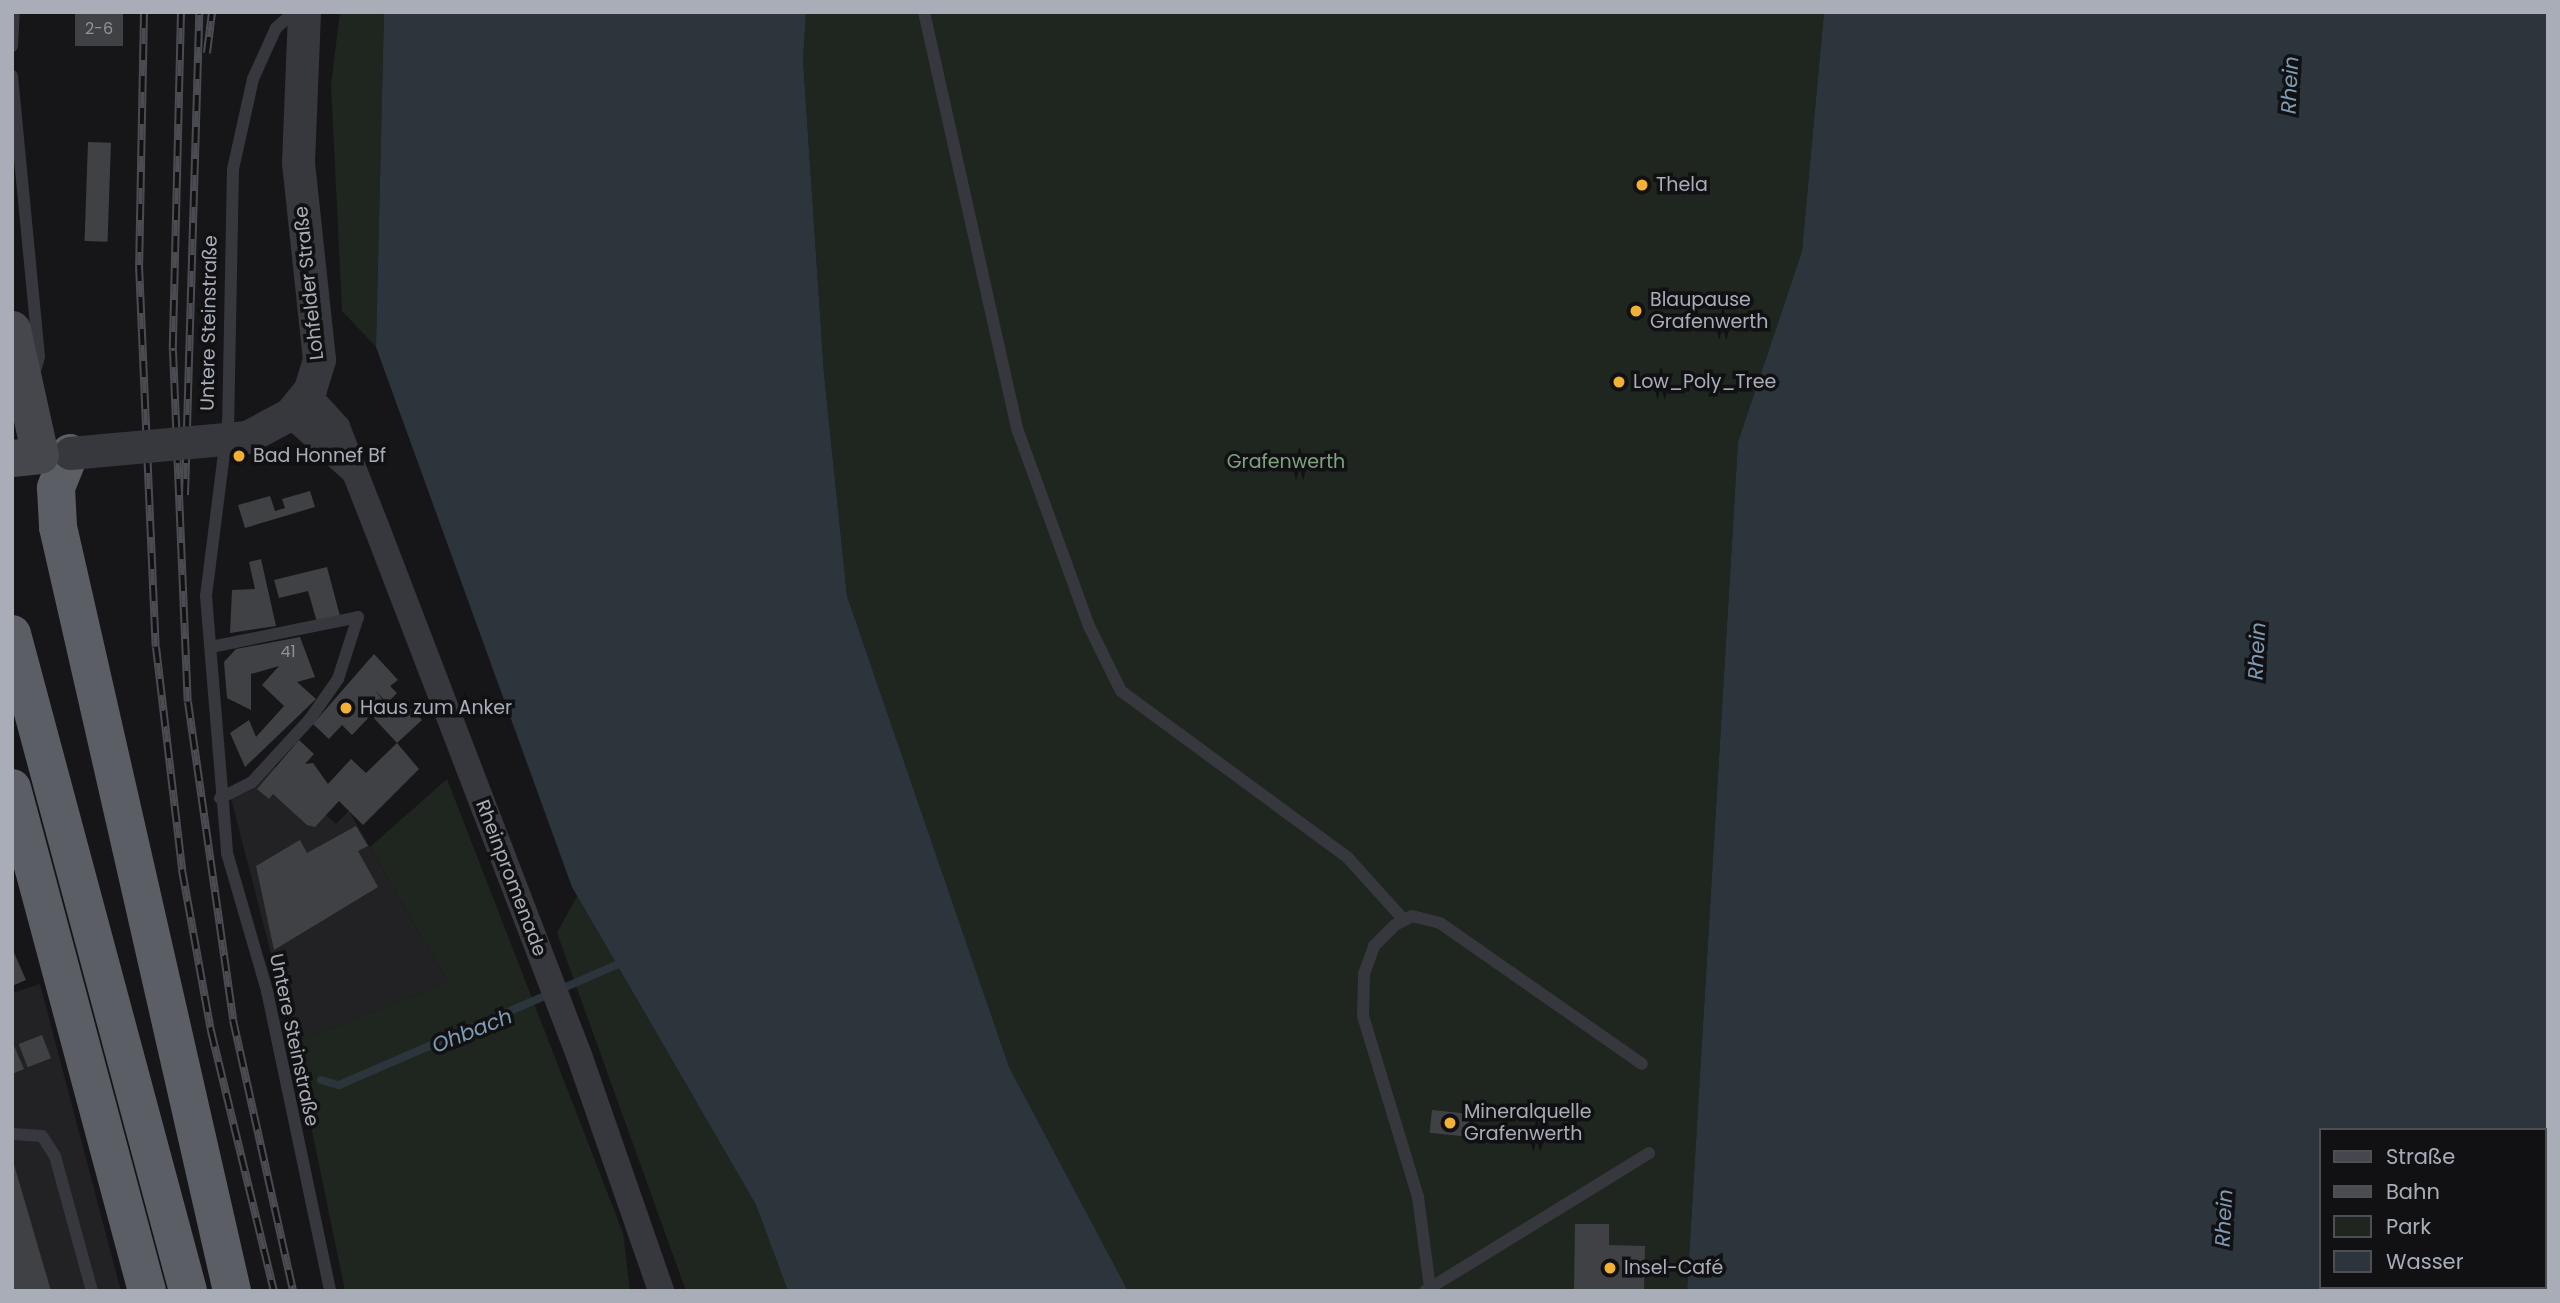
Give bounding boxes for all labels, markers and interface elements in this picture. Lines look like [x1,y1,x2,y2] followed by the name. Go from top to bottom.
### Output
[85,19,113,39] house number: 2-6
[2276,55,2304,115] water label: Rhein
[1656,174,1708,196] place label: Thela
[1634,177,1650,193] marker: Thela
[290,205,328,361] street label: Lohfelder Straße
[196,235,222,411] street label: Untere Steinstraße
[1650,289,1768,333] place label: Blaupause Grafenwerth
[1628,303,1644,319] marker: Blaupause Grafenwerth
[1633,371,1776,393] place label: Low_Poly_Tree
[1611,374,1627,390] marker: Low_Poly_Tree
[253,445,386,467] place label: Bad Honnef Bf
[231,448,247,464] marker: Bad Honnef Bf
[1227,451,1345,473] park label: Grafenwerth
[2243,621,2271,681] water label: Rhein
[280,642,296,662] house number: 41
[360,697,512,719] place label: Haus zum Anker
[338,700,354,716] marker: Haus zum Anker
[471,797,551,959] street label: Rheinpromenade
[265,952,323,1128] street label: Untere Steinstraße
[428,1003,516,1059] water label: Ohbach
[1464,1101,1591,1145] place label: Mineralquelle Grafenwerth
[1442,1115,1458,1131] marker: Mineralquelle Grafenwerth
[2318,1128,2546,1289] legend
[2386,1142,2455,1171] text: Straße
[2386,1177,2440,1206] text: Bahn
[2210,1188,2238,1248] water label: Rhein
[2386,1212,2431,1241] text: Park
[2386,1247,2463,1276] text: Wasser
[1624,1257,1723,1279] place label: Insel-Café
[1602,1260,1618,1276] marker: Insel-Café

